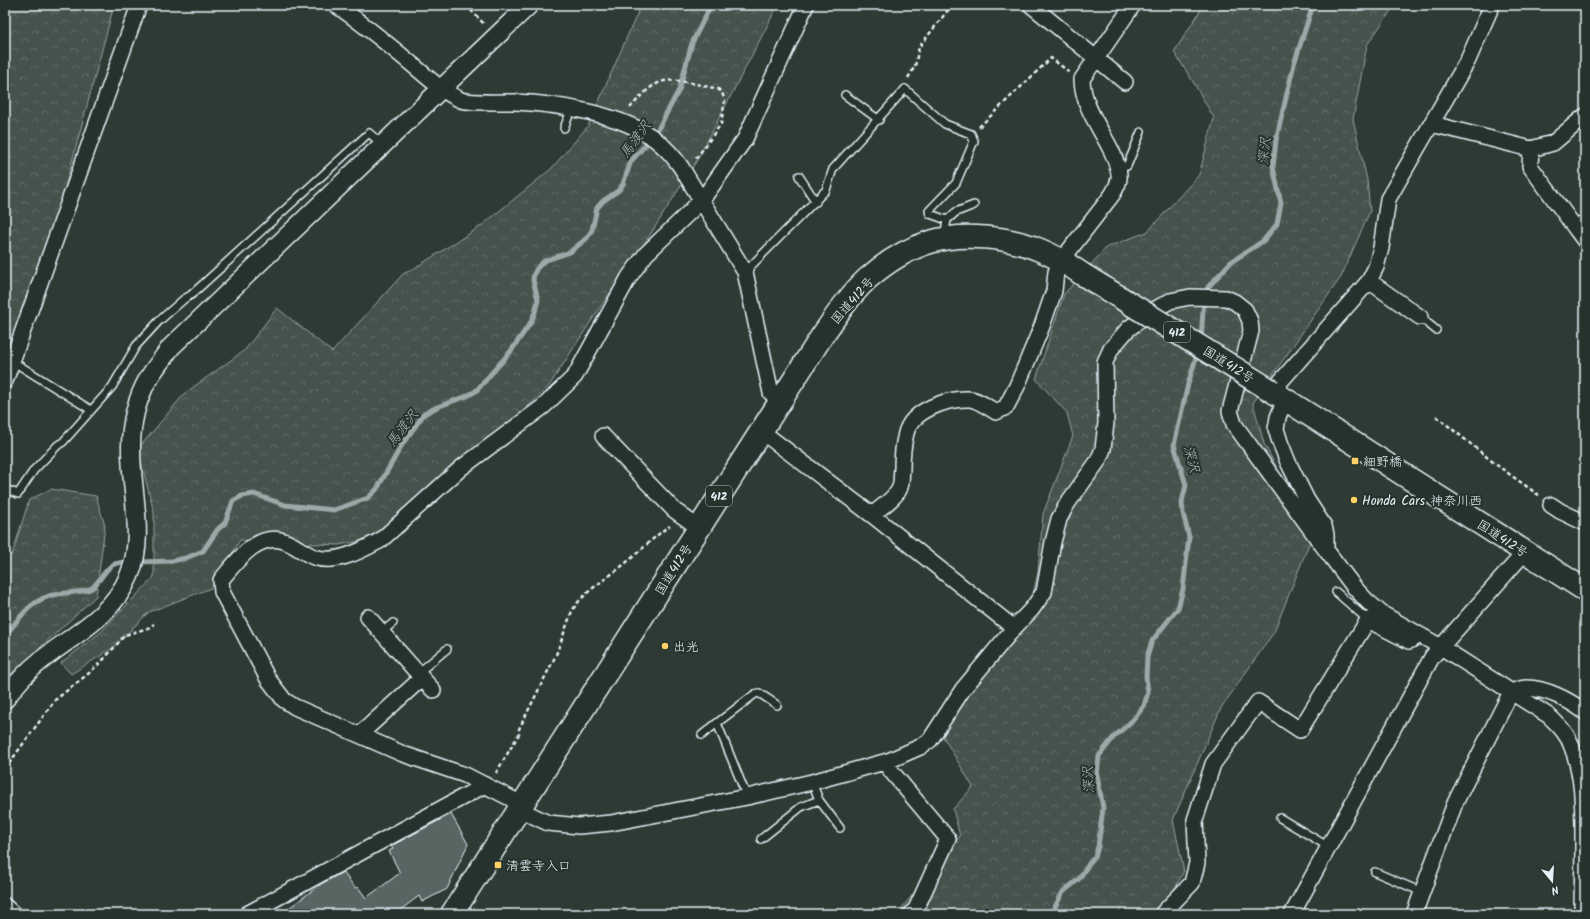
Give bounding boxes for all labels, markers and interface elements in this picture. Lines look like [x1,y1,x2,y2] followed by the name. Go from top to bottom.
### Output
[615,115,658,163] water label: 馬渡沢
[1253,135,1277,166] water label: 深沢
[826,272,880,330] street label: 国道412号
[1164,322,1190,342] road number: 412
[1198,341,1258,389] street label: 国道412号
[381,404,425,452] water label: 馬渡沢
[1177,443,1206,477] water label: 深沢
[1363,452,1402,473] place label: 細野橋
[1350,456,1360,466] marker: 細野橋
[706,486,732,506] road number: 412
[1362,491,1482,512] place label: Honda Cars 神奈川西
[1349,495,1359,505] marker: Honda Cars 神奈川西
[1472,515,1532,564] street label: 国道412号
[650,540,698,600] street label: 国道412号
[673,637,699,658] place label: 出光
[660,641,670,651] marker: 出光
[1077,764,1101,795] water label: 深沢
[506,856,571,877] place label: 清雲寺入口
[493,860,503,870] marker: 清雲寺入口
[1532,861,1572,901] north arrow
[1549,880,1561,899] text: N

